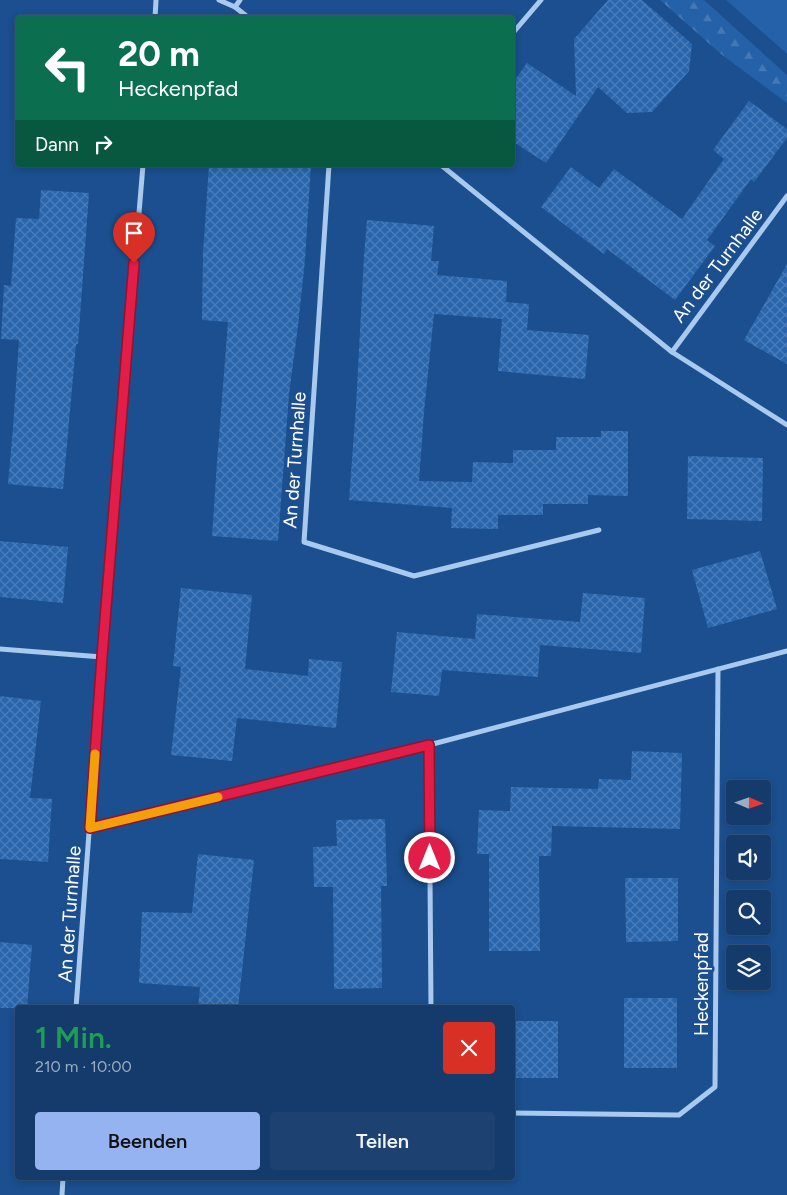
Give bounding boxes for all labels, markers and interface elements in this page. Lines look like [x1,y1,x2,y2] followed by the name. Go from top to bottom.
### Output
[118,33,200,75] text: 20 m
[35,35,100,100] icon: left
[118,75,238,102] text: Heckenpfad
[89,130,117,158] icon: right
[35,133,79,156] text: Dann
[667,204,768,327] street label: An der Turnhalle
[113,212,155,263] pin
[120,219,148,247] icon: arrive
[278,391,311,529] street label: An der Turnhalle
[726,780,771,825] north arrow
[726,780,771,990] map controls
[403,831,455,883] position arrow
[726,835,771,880] button: sound
[53,845,86,983] street label: An der Turnhalle
[726,890,771,935] button: search
[690,932,713,1036] street label: Heckenpfad
[726,945,771,990] button: layers
[35,1019,112,1056] text: 1 Min.
[443,1022,495,1074] button: close
[35,1057,132,1076] text: 210 m · 10:00
[35,1112,260,1170] button: Beenden
[270,1112,495,1170] button: Teilen

